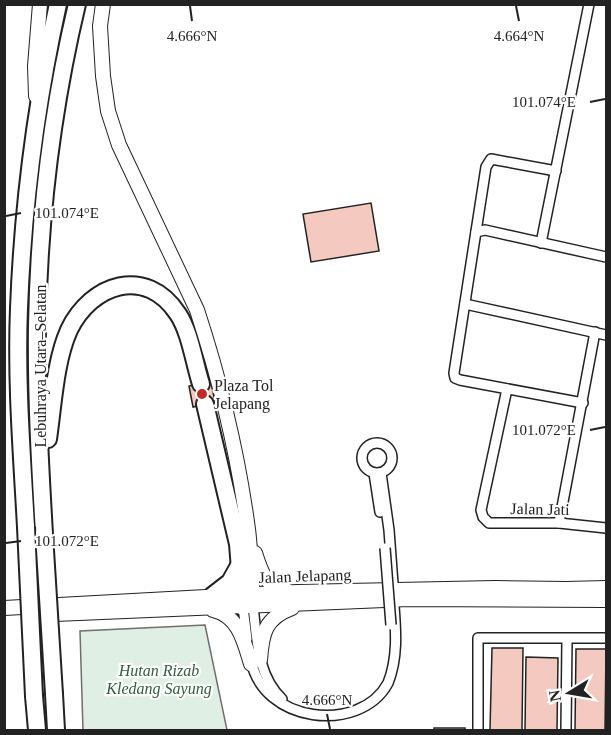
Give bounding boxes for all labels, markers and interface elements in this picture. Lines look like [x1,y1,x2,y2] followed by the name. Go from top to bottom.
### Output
[167,28,217,44] text: 4.666°N
[494,28,544,44] text: 4.664°N
[512,94,576,110] text: 101.074°E
[35,205,99,221] text: 101.074°E
[32,284,50,448] street label: Lebuhraya Utara–Selatan
[214,377,274,413] place label: Plaza Tol Jelapang
[195,387,209,401] marker: Plaza Tol Jelapang
[512,422,576,438] text: 101.072°E
[510,500,570,518] street label: Jalan Jati
[35,533,99,549] text: 101.072°E
[258,566,352,587] street label: Jalan Jelapang
[105,662,212,698] park label: Hutan Rizab Kledang Sayung
[539,663,599,723] north arrow
[545,688,564,703] text: N
[302,692,352,708] text: 4.666°N

